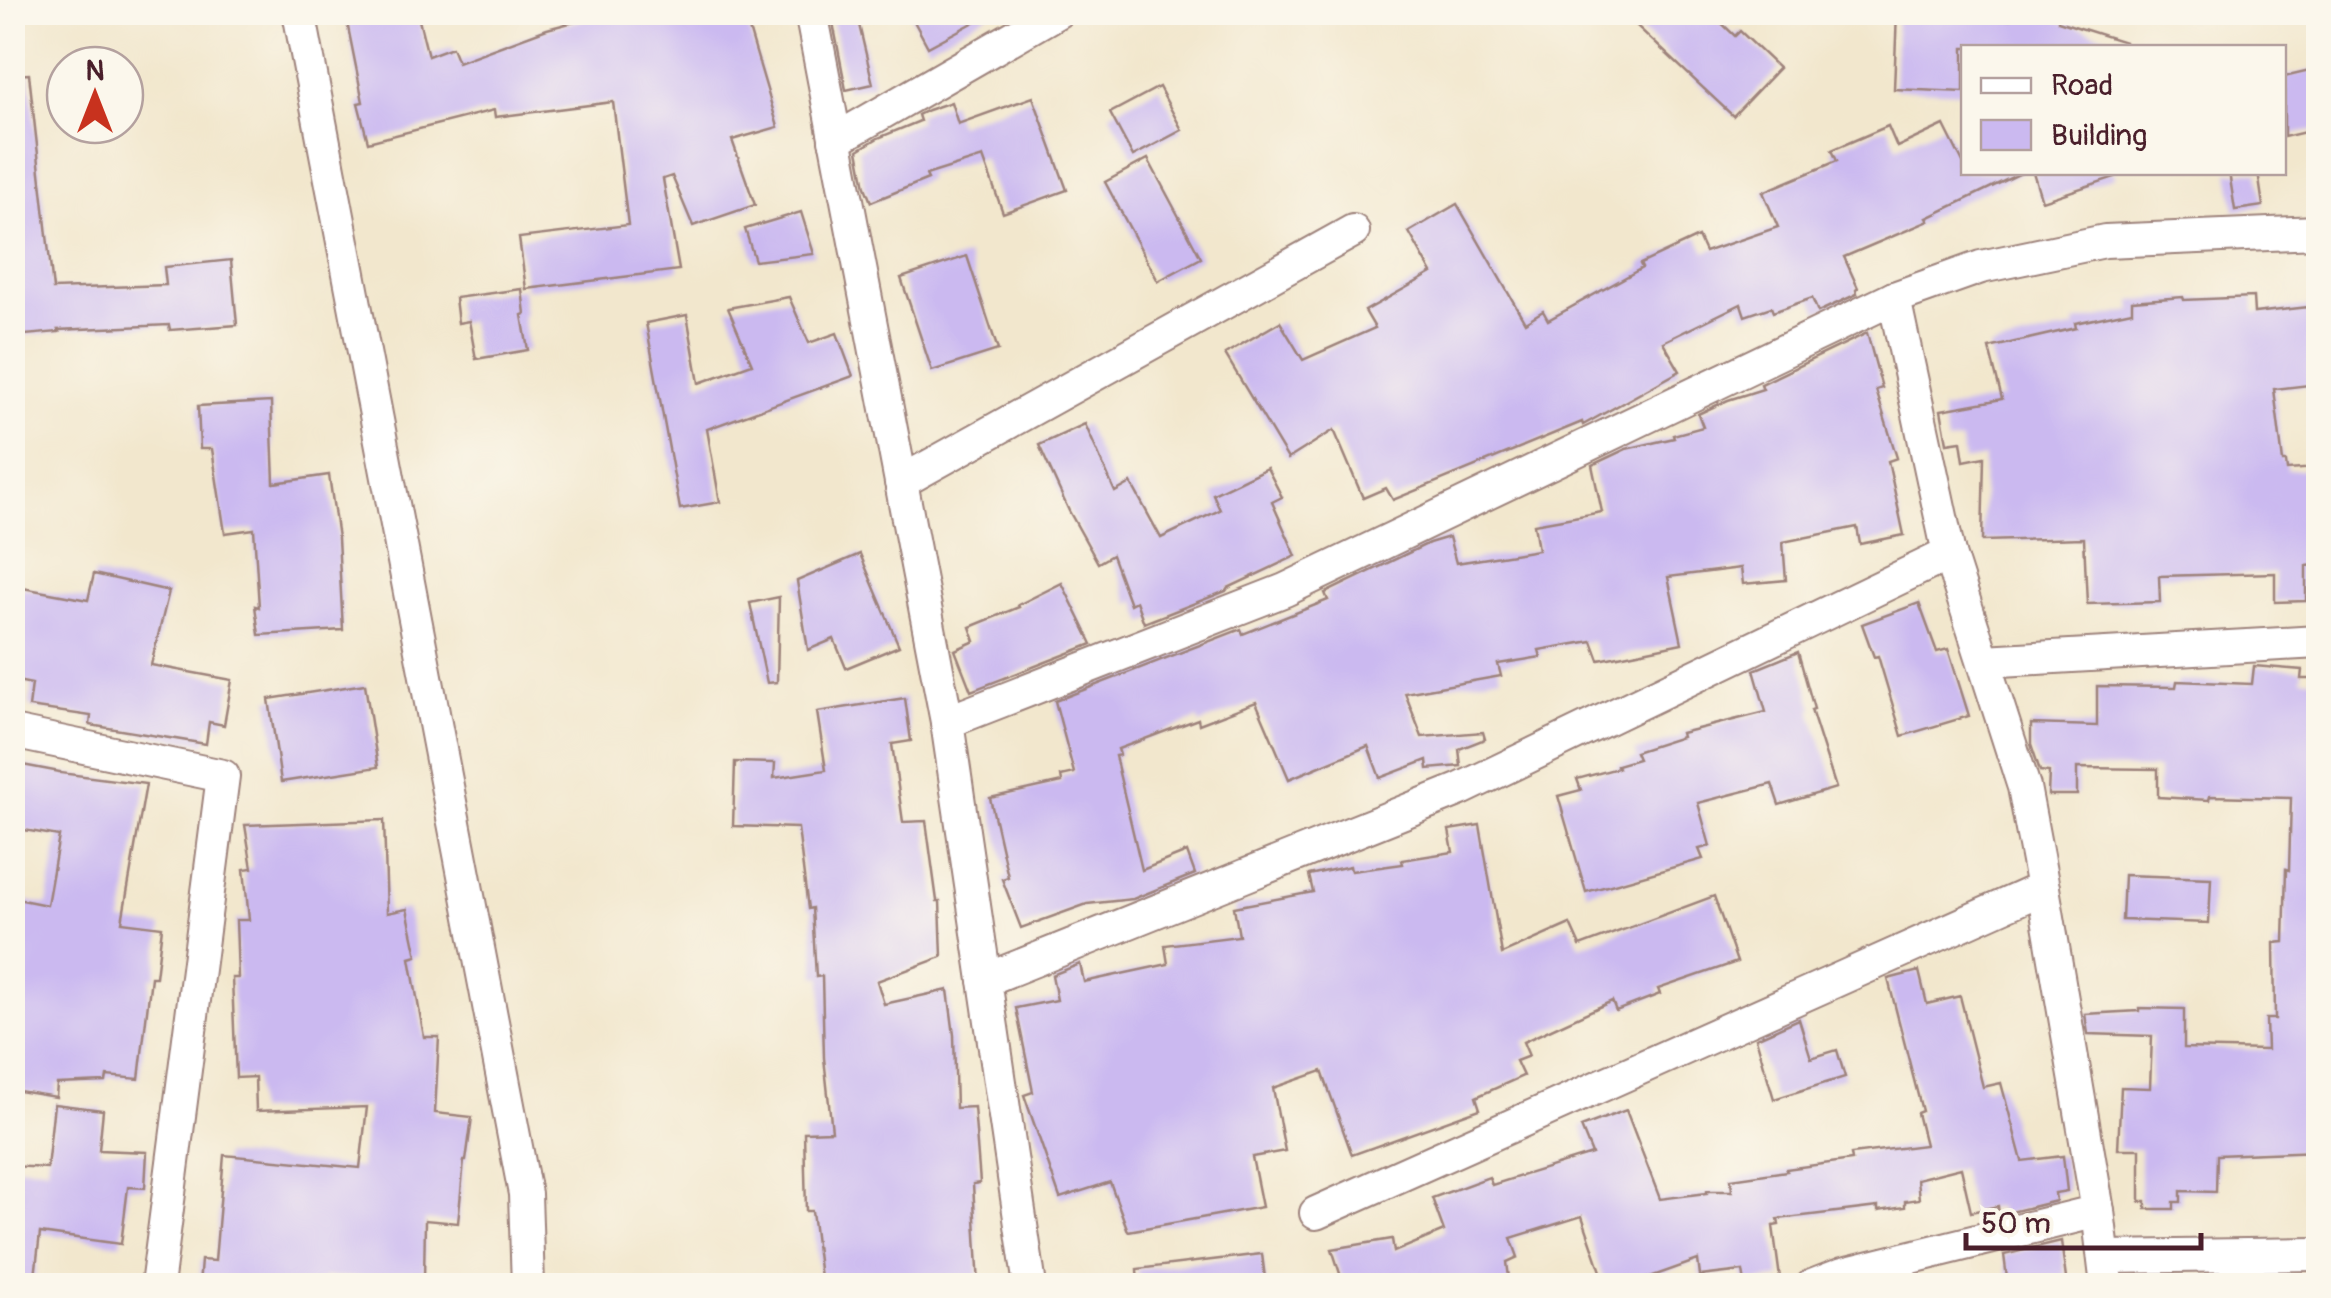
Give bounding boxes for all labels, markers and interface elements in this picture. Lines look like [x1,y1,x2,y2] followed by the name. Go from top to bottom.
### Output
[45,45,145,145] north arrow
[1961,45,2286,175] legend
[86,54,104,89] text: N
[2051,67,2113,104] text: Road
[2051,117,2147,154] text: Building
[1966,1188,2201,1250] scale bar
[1981,1205,2051,1242] text: 50 m

